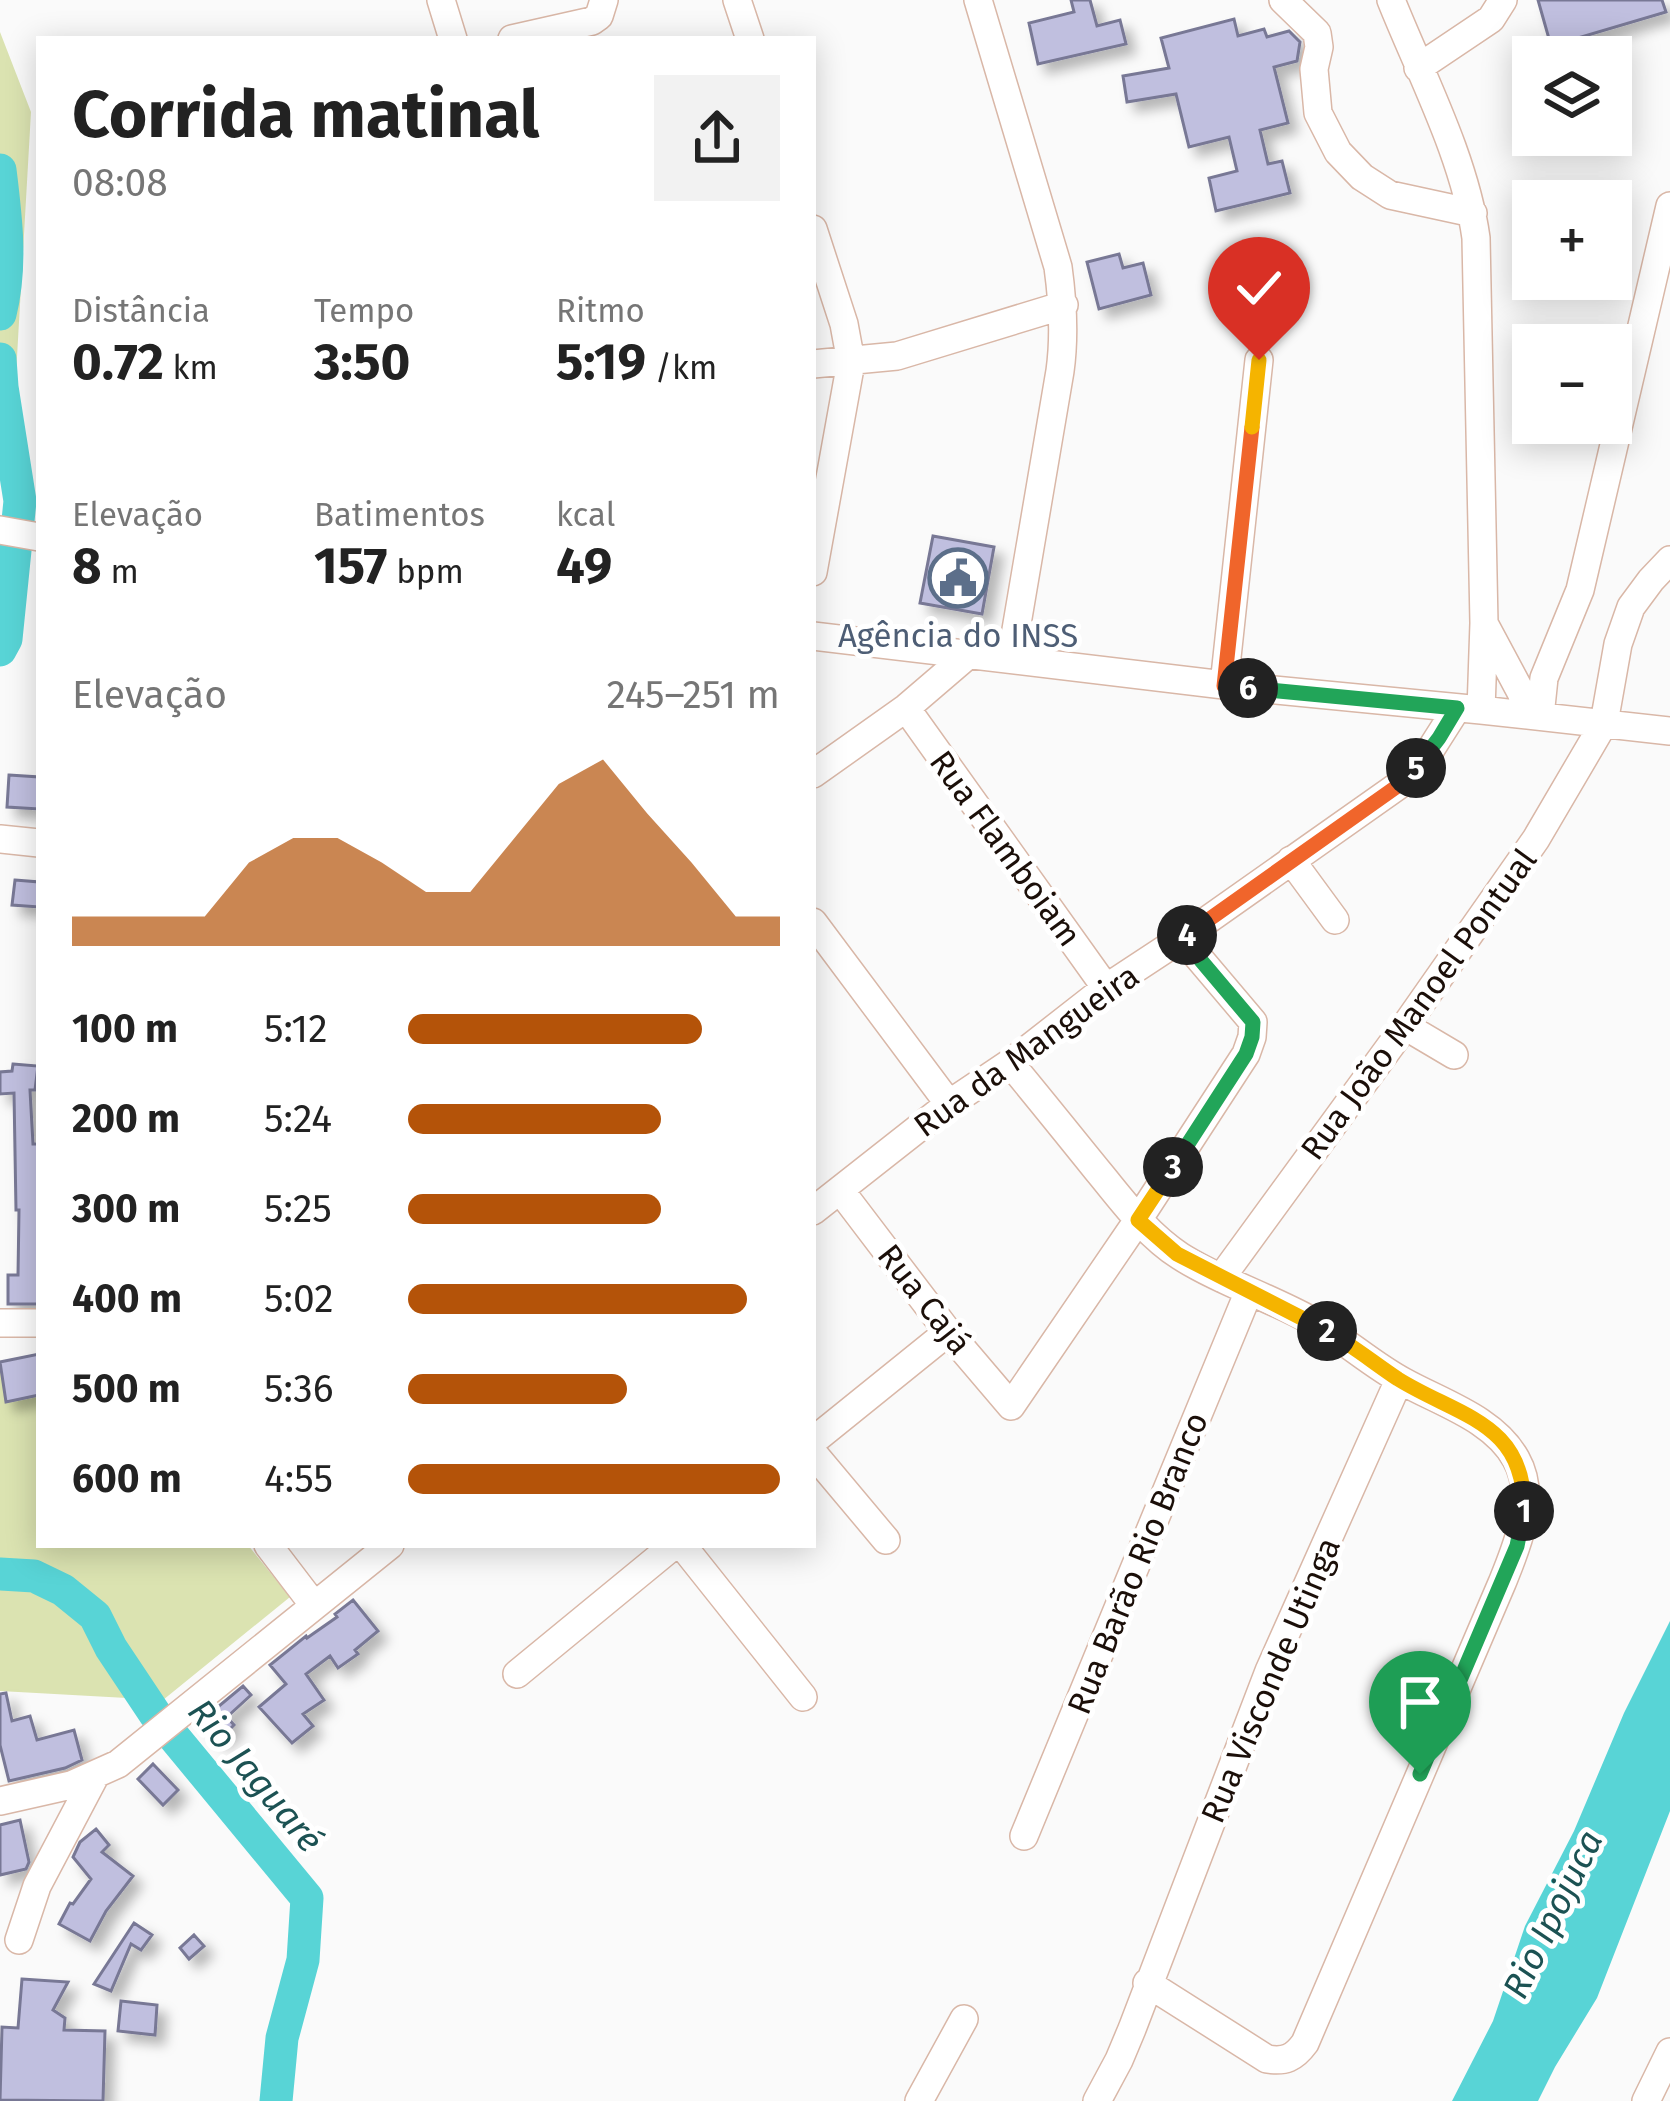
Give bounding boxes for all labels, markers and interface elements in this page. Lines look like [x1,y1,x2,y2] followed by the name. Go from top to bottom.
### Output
[1512,36,1632,444] map controls
[1512,36,1632,156] button: layers
[72,75,539,154] text: Corrida matinal
[654,75,780,201] button: share
[72,160,168,206] text: 08:08
[1512,180,1632,300] button: +
[1208,237,1310,360] pin
[1226,255,1292,321] icon: check
[72,291,210,331] text: Distância
[314,291,414,331] text: Tempo
[556,291,645,331] text: Ritmo
[1512,324,1632,444] button: −
[72,331,164,393] text: 0.72
[314,331,410,393] text: 3:50
[556,331,646,393] text: 5:19
[164,348,218,388] text: km
[646,348,717,388] text: /km
[72,495,203,535] text: Elevação
[314,495,485,535] text: Batimentos
[556,495,615,535] text: kcal
[72,535,102,597] text: 8
[314,535,387,597] text: 157
[556,535,612,597] text: 49
[927,547,989,609] public building icon: Agência do INSS
[102,552,139,592] text: m
[387,552,464,592] text: bpm
[838,616,1078,656] place label: Agência do INSS
[1218,658,1278,718] pin: 6
[1239,668,1257,708] text: 6
[72,672,227,718] text: Elevação
[606,672,780,718] text: 245–251 m
[1386,738,1446,798] pin: 5
[921,743,1090,954] street label: Rua Flamboiam
[1407,748,1425,788] text: 5
[1293,841,1545,1168] street label: Rua João Manoel Pontual
[1157,905,1217,965] pin: 4
[1178,915,1196,955] text: 4
[906,956,1147,1146] street label: Rua da Mangueira
[72,1006,178,1052] text: 100 m
[264,1006,328,1052] text: 5:12
[72,1096,180,1142] text: 200 m
[264,1096,332,1142] text: 5:24
[1143,1137,1203,1197] pin: 3
[1164,1147,1182,1187] text: 3
[72,1186,180,1232] text: 300 m
[264,1186,332,1232] text: 5:25
[869,1237,980,1363] street label: Rua Cajá
[72,1276,182,1322] text: 400 m
[264,1276,334,1322] text: 5:02
[1297,1301,1357,1361] pin: 2
[1318,1311,1336,1351] text: 2
[72,1366,181,1412] text: 500 m
[264,1366,334,1412] text: 5:36
[1059,1407,1217,1720] street label: Rua Barão Rio Branco
[72,1456,182,1502] text: 600 m
[264,1456,333,1502] text: 4:55
[1494,1481,1554,1541] pin: 1
[1516,1491,1532,1531] text: 1
[1193,1532,1349,1829] street label: Rua Visconde Utinga
[1369,1651,1471,1774] pin
[1387,1669,1453,1735] icon: arrive
[178,1690,332,1861] water label: Rio Jaguaré
[1493,1823,1612,2006] water label: Rio Ipojuca

